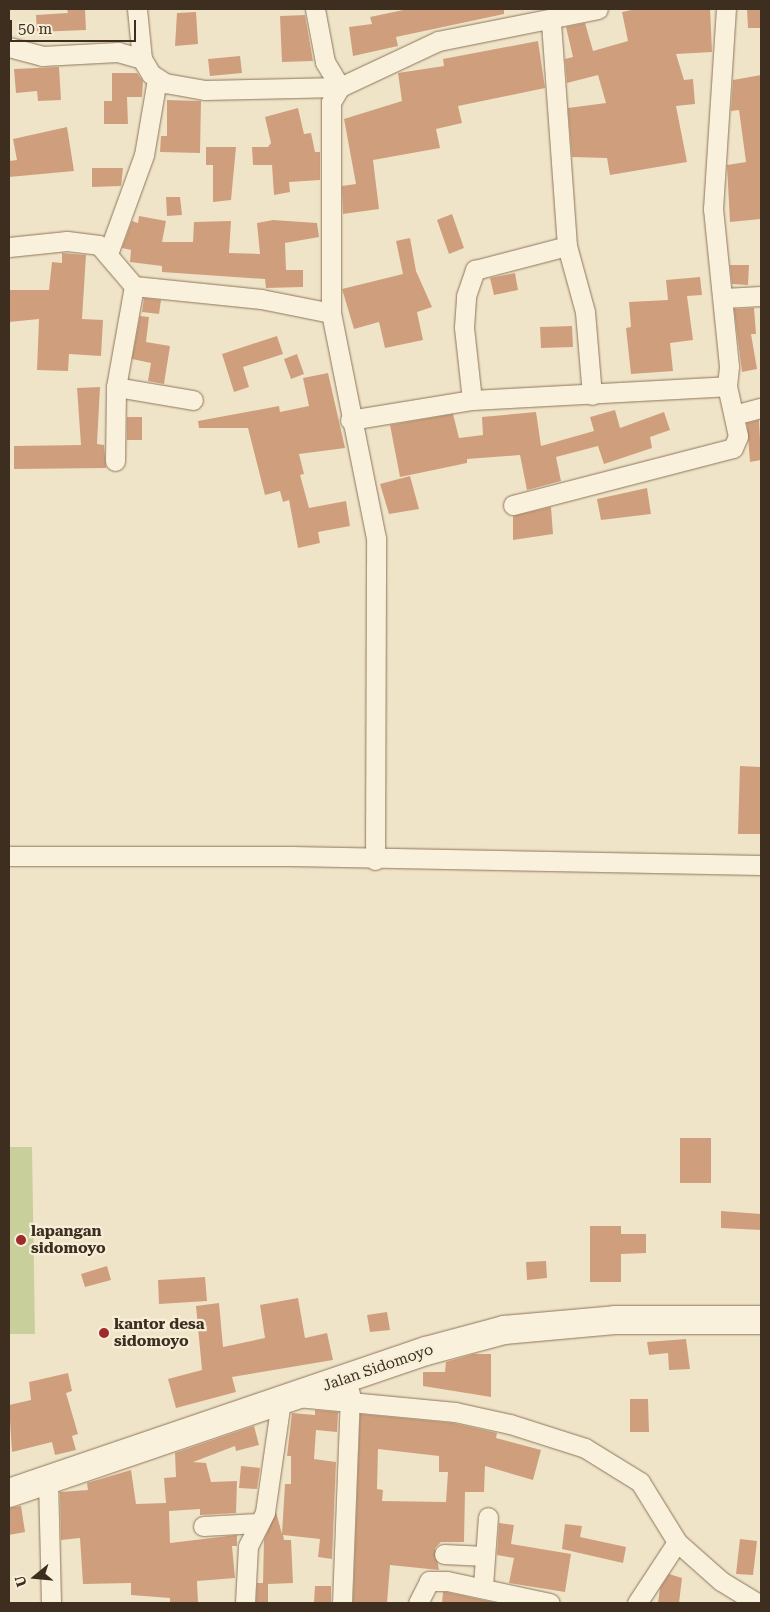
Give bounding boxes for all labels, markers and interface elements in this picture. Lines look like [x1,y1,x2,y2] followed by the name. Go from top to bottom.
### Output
[12,10,139,42] scale bar
[18,20,52,38] text: 50 m
[31,1222,106,1257] place label: lapangan sidomoyo
[15,1234,27,1246] marker: lapangan sidomoyo
[114,1315,205,1350] place label: kantor desa sidomoyo
[98,1327,110,1339] marker: kantor desa sidomoyo
[320,1341,436,1395] street label: Jalan Sidomoyo
[10,1552,60,1602] north arrow
[11,1574,30,1589] text: U

